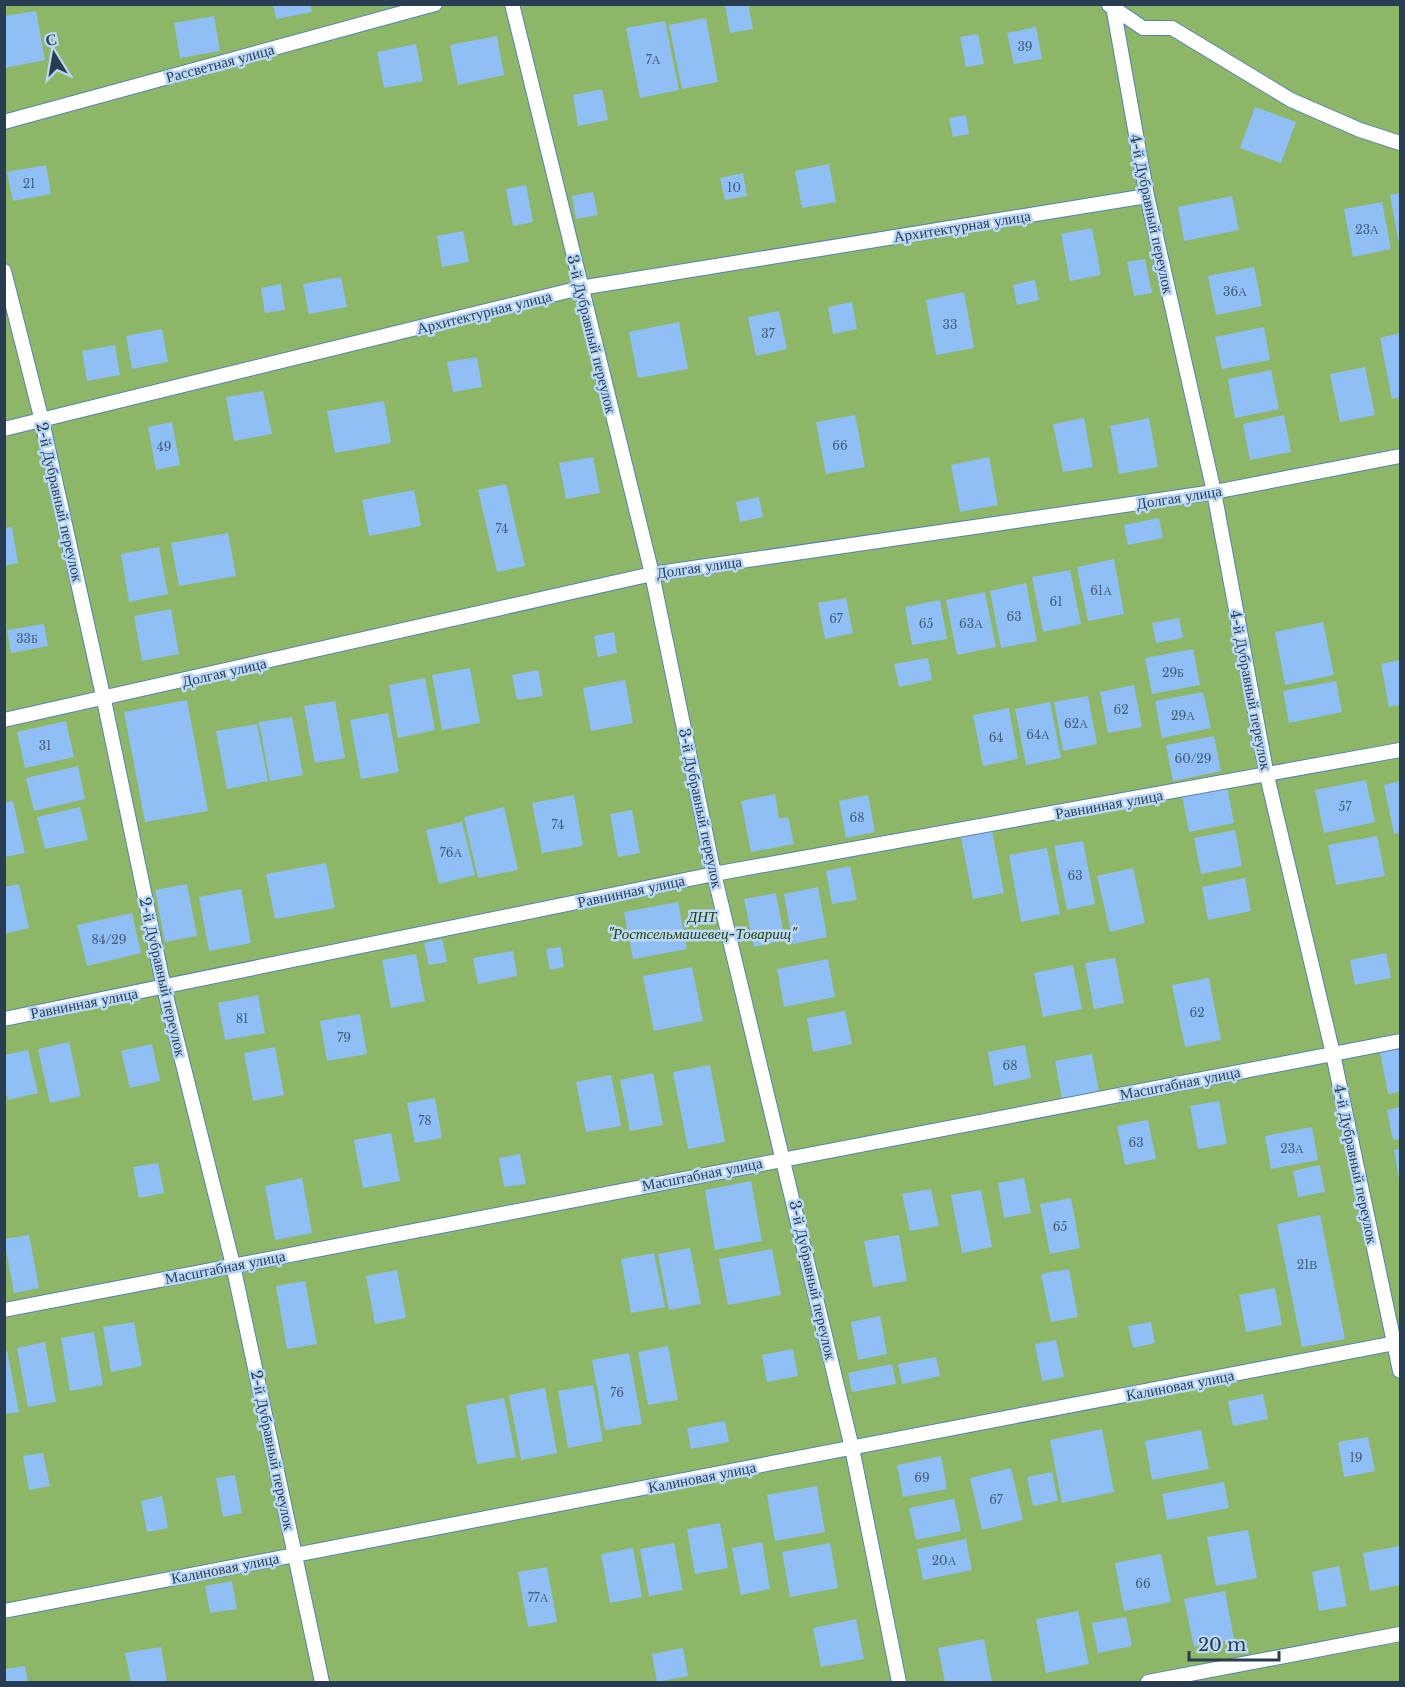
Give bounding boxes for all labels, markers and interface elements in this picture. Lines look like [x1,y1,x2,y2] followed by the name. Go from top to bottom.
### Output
[24,24,84,84] north arrow
[44,28,59,50] text: С
[164,39,277,87] street label: Рассветная улица
[1017,39,1033,54] house number: 39
[646,52,661,67] house number: 7А
[1126,133,1178,296] street label: 4-й Дубравный переулок
[23,176,35,191] house number: 21
[727,180,741,195] house number: 10
[892,206,1032,246] street label: Архитектурная улица
[1355,222,1379,237] house number: 23А
[563,253,621,416] street label: 3-й Дубравный переулок
[1223,284,1247,299] house number: 36А
[415,286,554,338] street label: Архитектурная улица
[943,317,957,332] house number: 33
[761,326,776,341] house number: 37
[32,420,88,584] street label: 2-й Дубравный переулок
[832,438,848,453] house number: 66
[157,439,171,454] house number: 49
[1135,481,1223,513] street label: Долгая улица
[496,521,508,536] house number: 74
[655,552,743,582] street label: Долгая улица
[1090,583,1112,598] house number: 61А
[1049,594,1063,609] house number: 61
[1226,608,1276,772] street label: 4-й Дубравный переулок
[1006,609,1022,624] house number: 63
[829,611,844,626] house number: 67
[919,616,933,631] house number: 65
[959,616,983,631] house number: 63А
[16,631,38,646] house number: 33Б
[180,653,268,691] street label: Долгая улица
[1162,665,1184,680] house number: 29Б
[1113,702,1129,717] house number: 62
[1171,708,1195,723] house number: 29А
[1064,716,1088,731] house number: 62А
[675,726,727,890] street label: 3-й Дубравный переулок
[1026,727,1050,742] house number: 64А
[989,730,1003,745] house number: 64
[39,738,51,753] house number: 31
[1175,751,1211,766] house number: 60/29
[1054,785,1165,823] street label: Равнинная улица
[1339,799,1352,814] house number: 57
[850,810,865,825] house number: 68
[552,817,564,832] house number: 74
[440,845,463,860] house number: 76А
[1067,868,1083,883] house number: 63
[576,870,687,912] street label: Равнинная улица
[135,895,191,1059] street label: 2-й Дубравный переулок
[608,907,798,943] park label: ДНТ "Ростсельмашевец-Товарищ"
[92,932,126,947] house number: 84/29
[29,983,140,1023] street label: Равнинная улица
[1189,1005,1205,1020] house number: 62
[236,1011,248,1026] house number: 81
[337,1030,351,1045] house number: 79
[1003,1058,1018,1073] house number: 68
[1118,1062,1242,1104] street label: Масштабная улица
[1330,1083,1382,1246] street label: 4-й Дубравный переулок
[418,1113,432,1128] house number: 78
[1128,1135,1144,1150] house number: 63
[1280,1141,1304,1156] house number: 23А
[640,1153,764,1195] street label: Масштабная улица
[785,1198,841,1362] street label: 3-й Дубравный переулок
[1053,1219,1067,1234] house number: 65
[163,1246,287,1288] street label: Масштабная улица
[1297,1257,1317,1272] house number: 21В
[1124,1365,1236,1405] street label: Калиновая улица
[247,1368,299,1532] street label: 2-й Дубравный переулок
[610,1385,624,1400] house number: 76
[1349,1450,1363,1465] house number: 19
[646,1457,758,1497] street label: Калиновая улица
[914,1470,930,1485] house number: 69
[989,1492,1004,1507] house number: 67
[169,1548,281,1588] street label: Калиновая улица
[932,1553,957,1568] house number: 20А
[1135,1576,1151,1591] house number: 66
[528,1590,549,1605] house number: 77А
[1189,1624,1279,1662] scale bar
[1198,1634,1246,1656] text: 20 m

